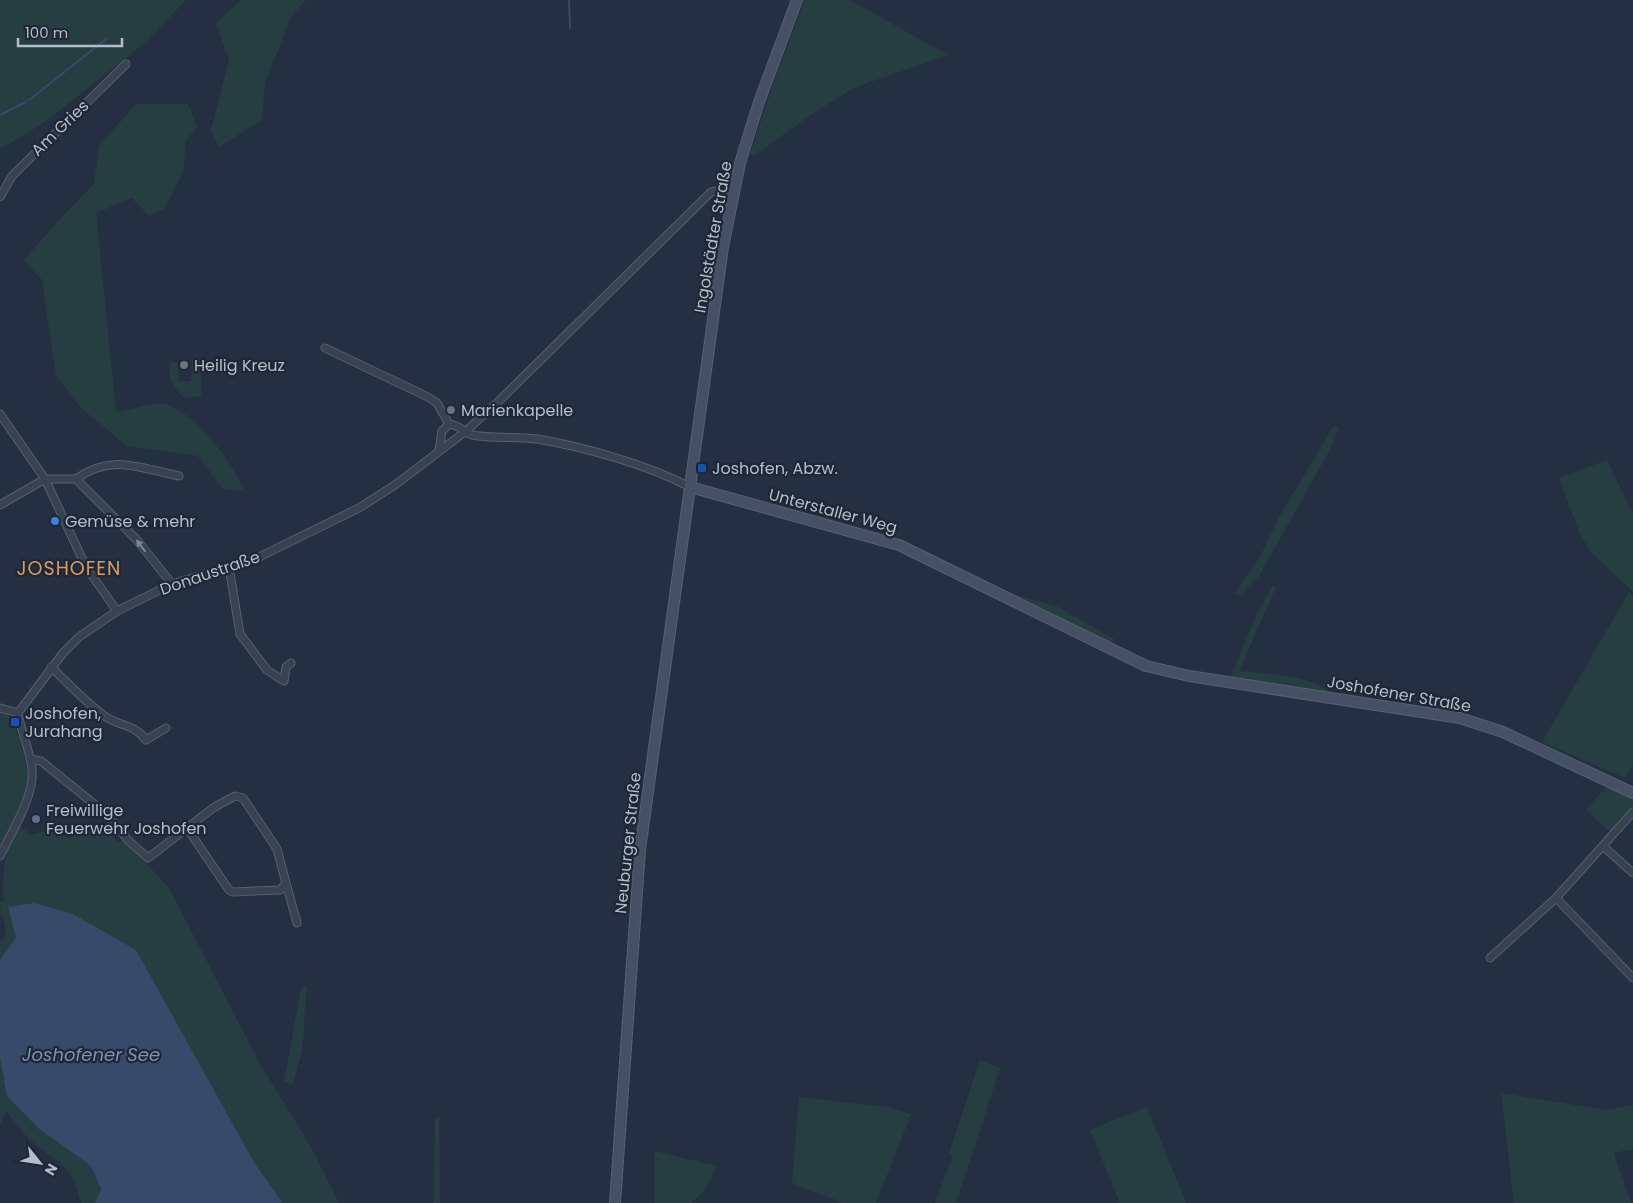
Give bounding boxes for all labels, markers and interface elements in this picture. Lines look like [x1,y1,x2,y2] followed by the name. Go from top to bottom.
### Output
[18,15,121,47] scale bar
[25,22,68,43] text: 100 m
[26,95,94,161] street label: Am Gries
[688,159,738,315] street label: Ingolstädter Straße
[194,354,285,377] place label: Heilig Kreuz
[178,359,190,371] marker: Heilig Kreuz
[461,399,573,422] place label: Marienkapelle
[445,404,457,416] marker: Marienkapelle
[712,457,838,480] place label: Joshofen, Abzw.
[696,462,708,474] marker: Joshofen, Abzw.
[766,483,900,539] street label: Unterstaller Weg
[65,510,195,533] place label: Gemüse & mehr
[49,515,61,527] marker: Gemüse & mehr
[136,540,147,553] one-way arrow
[157,545,263,601] street label: Donaustraße
[17,555,121,582] district label: JOSHOFEN
[1325,670,1473,718] street label: Joshofener Straße
[25,702,103,743] place label: Joshofen, Jurahang
[9,716,21,728] marker: Joshofen, Jurahang
[609,771,647,915] street label: Neuburger Straße
[46,799,207,840] place label: Freiwillige Feuerwehr Joshofen
[30,813,42,825] marker: Freiwillige Feuerwehr Joshofen
[22,1042,160,1067] water label: Joshofener See
[15,1138,65,1188] north arrow
[40,1160,63,1179] text: N

